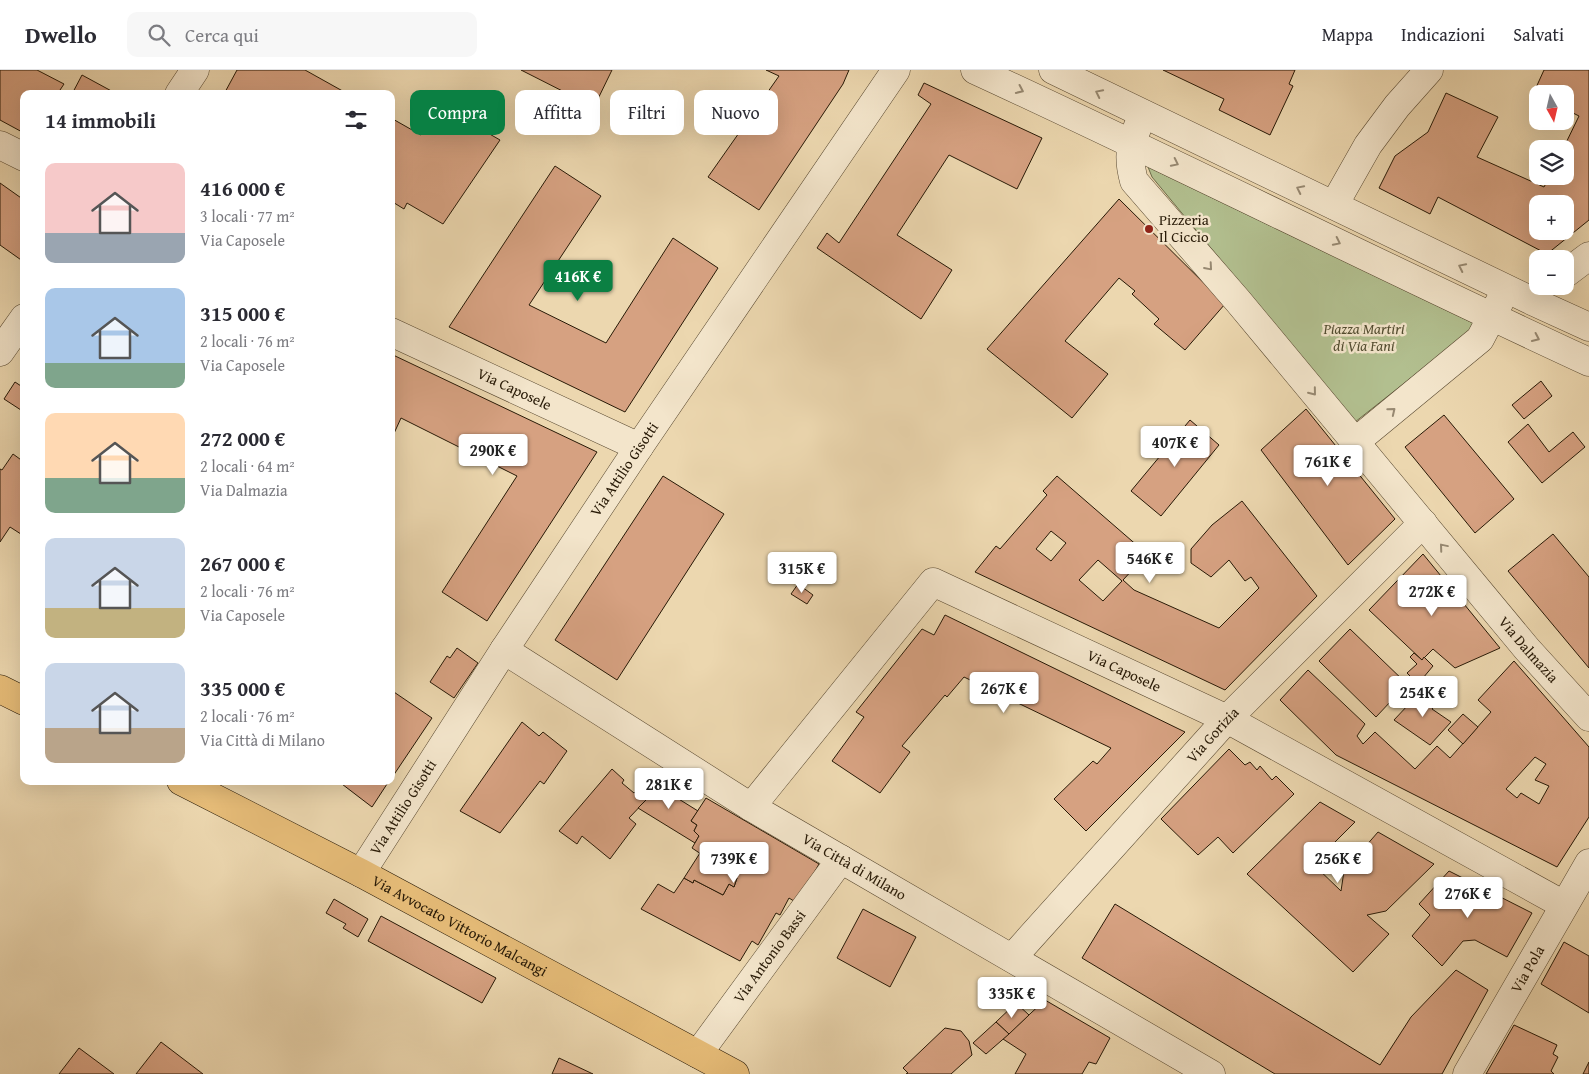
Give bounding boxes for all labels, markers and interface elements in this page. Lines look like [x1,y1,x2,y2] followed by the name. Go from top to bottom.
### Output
[127,12,477,57] search box
[25,17,97,52] text: Dwello
[145,21,173,49] icon: search
[185,21,259,49] text: Cerca qui
[1322,21,1373,48] text: Mappa
[1401,21,1485,48] text: Indicazioni
[1513,21,1564,48] text: Salvati
[1015,84,1024,95] one-way arrow
[1529,85,1574,130] north arrow
[1529,85,1574,295] map controls
[1095,88,1104,99] one-way arrow
[410,90,505,135] chip: Compra
[515,90,600,135] chip: Affitta
[610,90,684,135] chip: Filtri
[694,90,778,135] chip: Nuovo
[45,105,156,136] text: 14 immobili
[342,106,370,134] icon: filters
[1529,140,1574,185] button: layers
[1170,157,1179,168] one-way arrow
[200,173,285,204] text: 416 000 €
[85,183,145,243] icon: home
[1296,185,1305,195] one-way arrow
[1529,195,1574,240] button: +
[200,204,295,228] text: 3 locali · 77 m²
[1159,209,1209,247] place label: Pizzeria Il Ciccio
[1143,223,1155,235] marker: Pizzeria Il Ciccio
[200,228,285,252] text: Via Caposele
[1332,236,1341,246] one-way arrow
[1529,250,1574,295] button: −
[537,260,619,302] pin: 416K €
[1203,261,1212,270] one-way arrow
[1458,263,1467,273] one-way arrow
[555,264,601,288] text: 416K €
[200,298,285,329] text: 315 000 €
[85,308,145,368] icon: home
[1322,318,1405,356] park label: Piazza Martiri di Via Fani
[200,329,295,353] text: 2 locali · 76 m²
[1531,331,1540,342] one-way arrow
[200,353,285,377] text: Via Caposele
[474,362,555,415] street label: Via Caposele
[1308,386,1316,395] one-way arrow
[1386,409,1395,417] one-way arrow
[585,418,663,520] street label: Via Attilio Gisotti
[200,423,285,454] text: 272 000 €
[1134,426,1216,468] pin: 407K €
[1152,430,1198,454] text: 407K €
[85,433,145,493] icon: home
[452,434,534,476] pin: 290K €
[470,438,516,462] text: 290K €
[1287,444,1369,487] pin: 761K €
[1305,449,1351,473] text: 761K €
[200,454,295,478] text: 2 locali · 64 m²
[200,478,288,502] text: Via Dalmazia
[1109,542,1191,584] pin: 546K €
[1440,544,1449,553] one-way arrow
[1127,546,1173,570] text: 546K €
[200,548,285,579] text: 267 000 €
[761,552,843,594] pin: 315K €
[779,556,825,580] text: 315K €
[85,558,145,618] icon: home
[1391,574,1473,617] pin: 272K €
[200,579,295,603] text: 2 locali · 76 m²
[1409,579,1455,603] text: 272K €
[200,603,285,627] text: Via Caposele
[1494,611,1564,687] street label: Via Dalmazia
[1084,644,1165,697] street label: Via Caposele
[963,672,1045,714] pin: 267K €
[200,673,285,704] text: 335 000 €
[981,676,1027,700] text: 267K €
[1382,676,1464,718] pin: 254K €
[1400,680,1446,704] text: 254K €
[85,683,145,743] icon: home
[1181,702,1243,767] street label: Via Gorizia
[200,704,295,728] text: 2 locali · 76 m²
[200,728,325,752] text: Via Città di Milano
[364,755,441,859] street label: Via Attilio Gisotti
[628,768,710,810] pin: 281K €
[646,772,692,796] text: 281K €
[798,828,911,905] street label: Via Città di Milano
[693,842,775,884] pin: 739K €
[1297,842,1379,884] pin: 256K €
[711,846,757,870] text: 739K €
[1315,846,1361,870] text: 256K €
[368,870,551,981] street label: Via Avvocato Vittorio Malcangi
[1427,876,1509,919] pin: 276K €
[1445,881,1491,905] text: 276K €
[728,905,810,1007] street label: Via Antonio Bassi
[1505,941,1549,997] street label: Via Pola
[971,976,1053,1019] pin: 335K €
[989,981,1035,1005] text: 335K €

